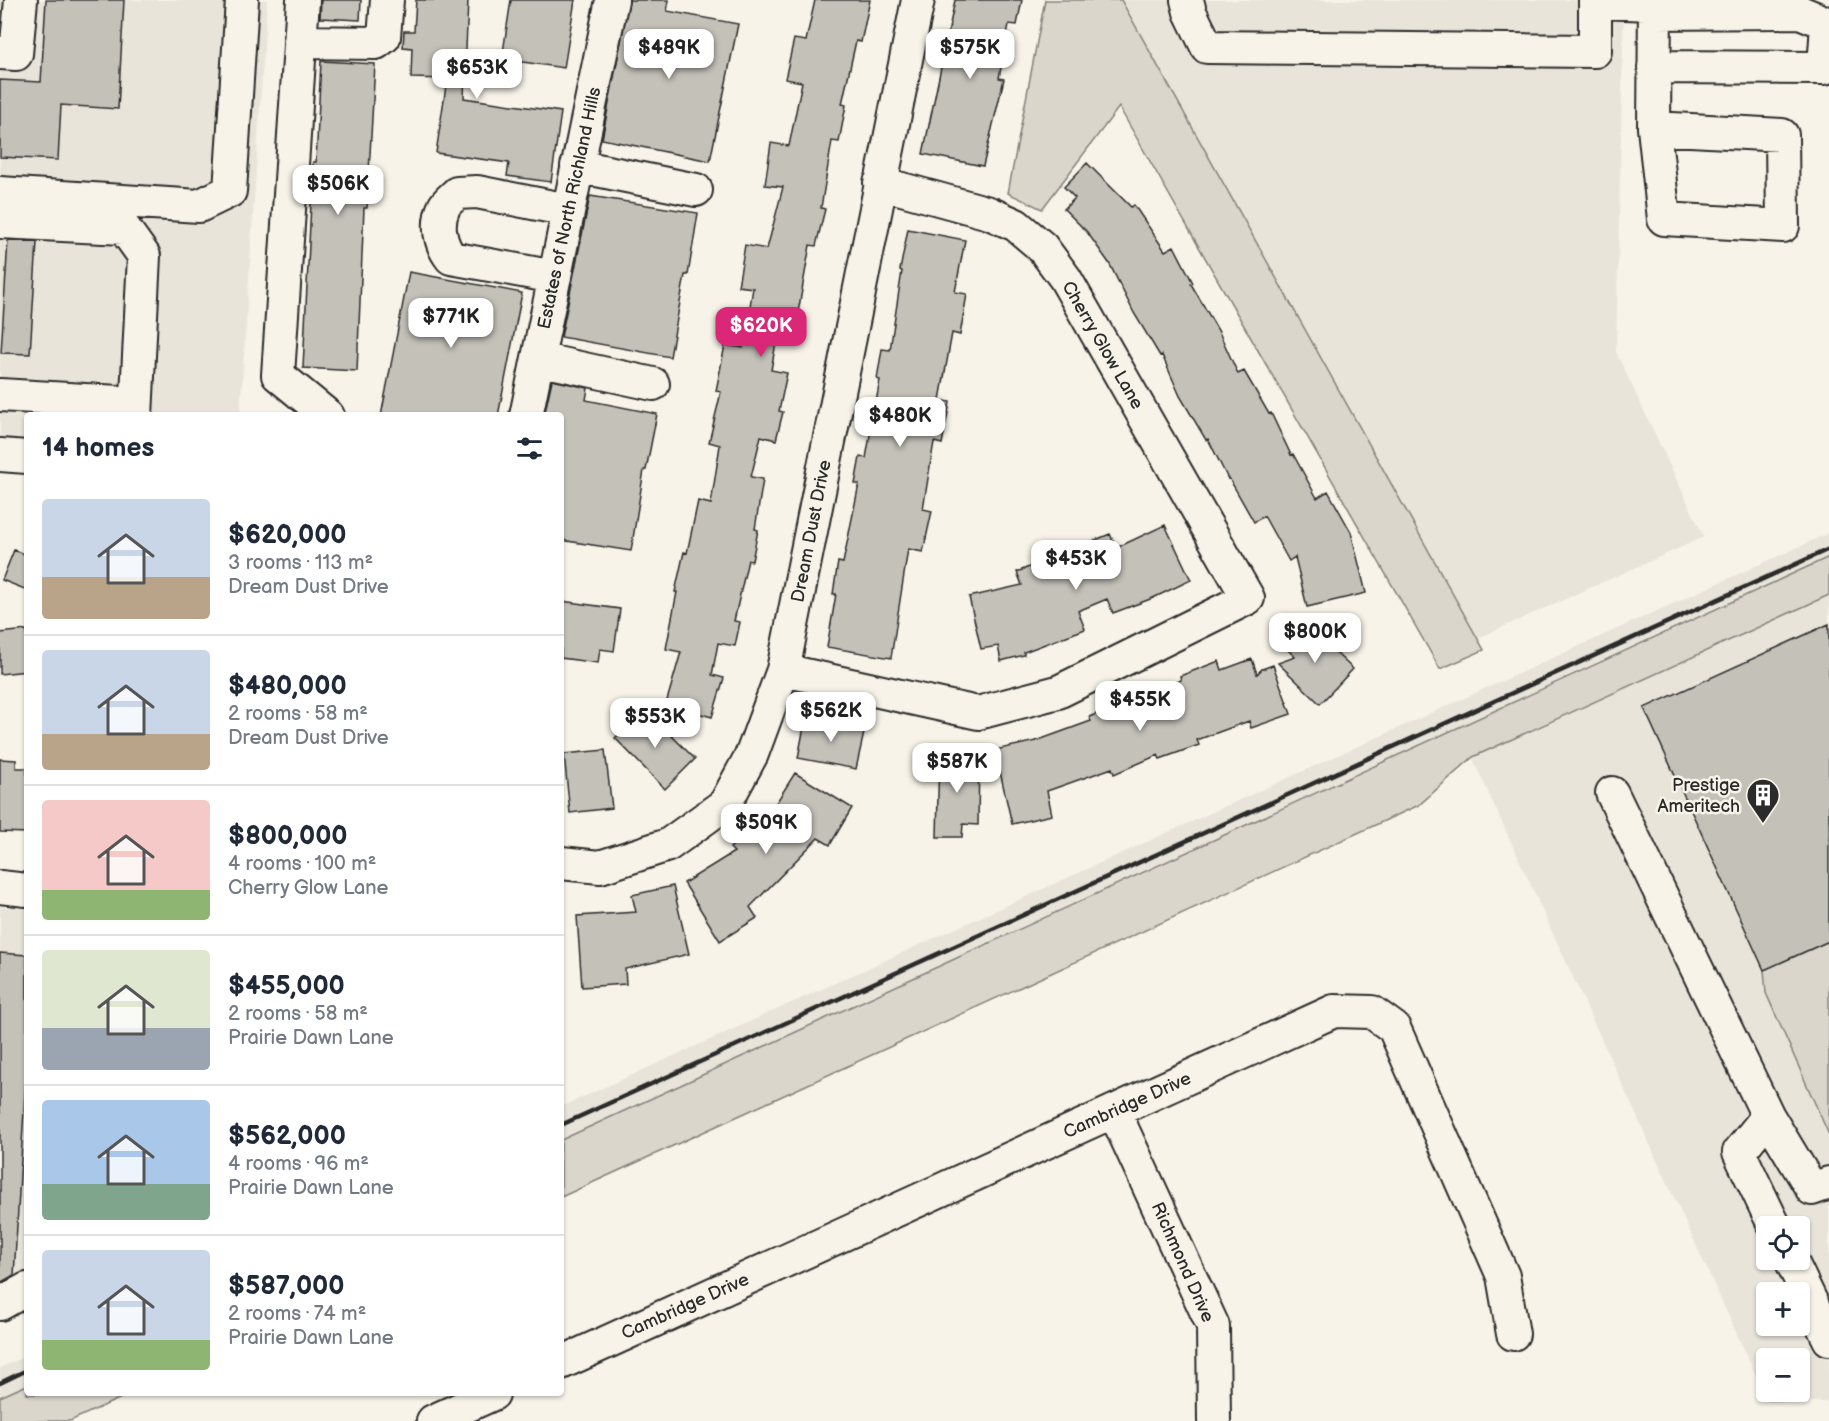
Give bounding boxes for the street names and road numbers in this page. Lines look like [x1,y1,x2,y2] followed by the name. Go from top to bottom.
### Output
[534,85,605,331] street label: Estates of North Richland Hills
[1057,277,1148,413] street label: Cherry Glow Lane
[787,458,836,604] street label: Dream Dust Drive
[1060,1068,1195,1143] street label: Cambridge Drive
[1147,1199,1219,1326] street label: Richmond Drive
[618,1269,753,1344] street label: Cambridge Drive

